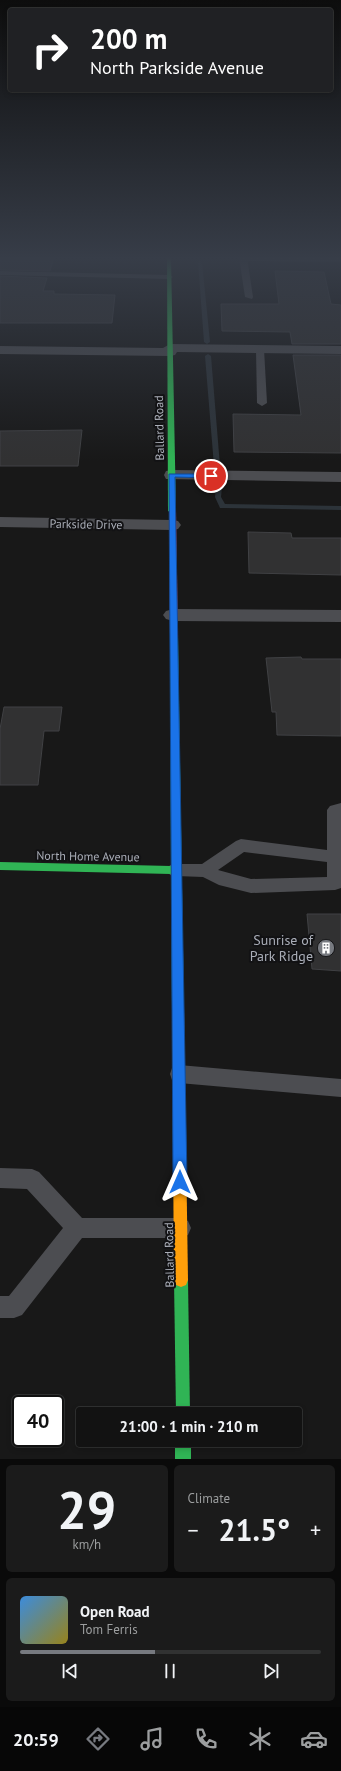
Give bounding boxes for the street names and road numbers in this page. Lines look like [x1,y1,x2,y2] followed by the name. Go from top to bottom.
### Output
[151,395,167,461] street label: Ballard Road
[49,516,123,532] street label: Parkside Drive
[36,848,140,864] street label: North Home Avenue
[161,1222,177,1288] street label: Ballard Road

